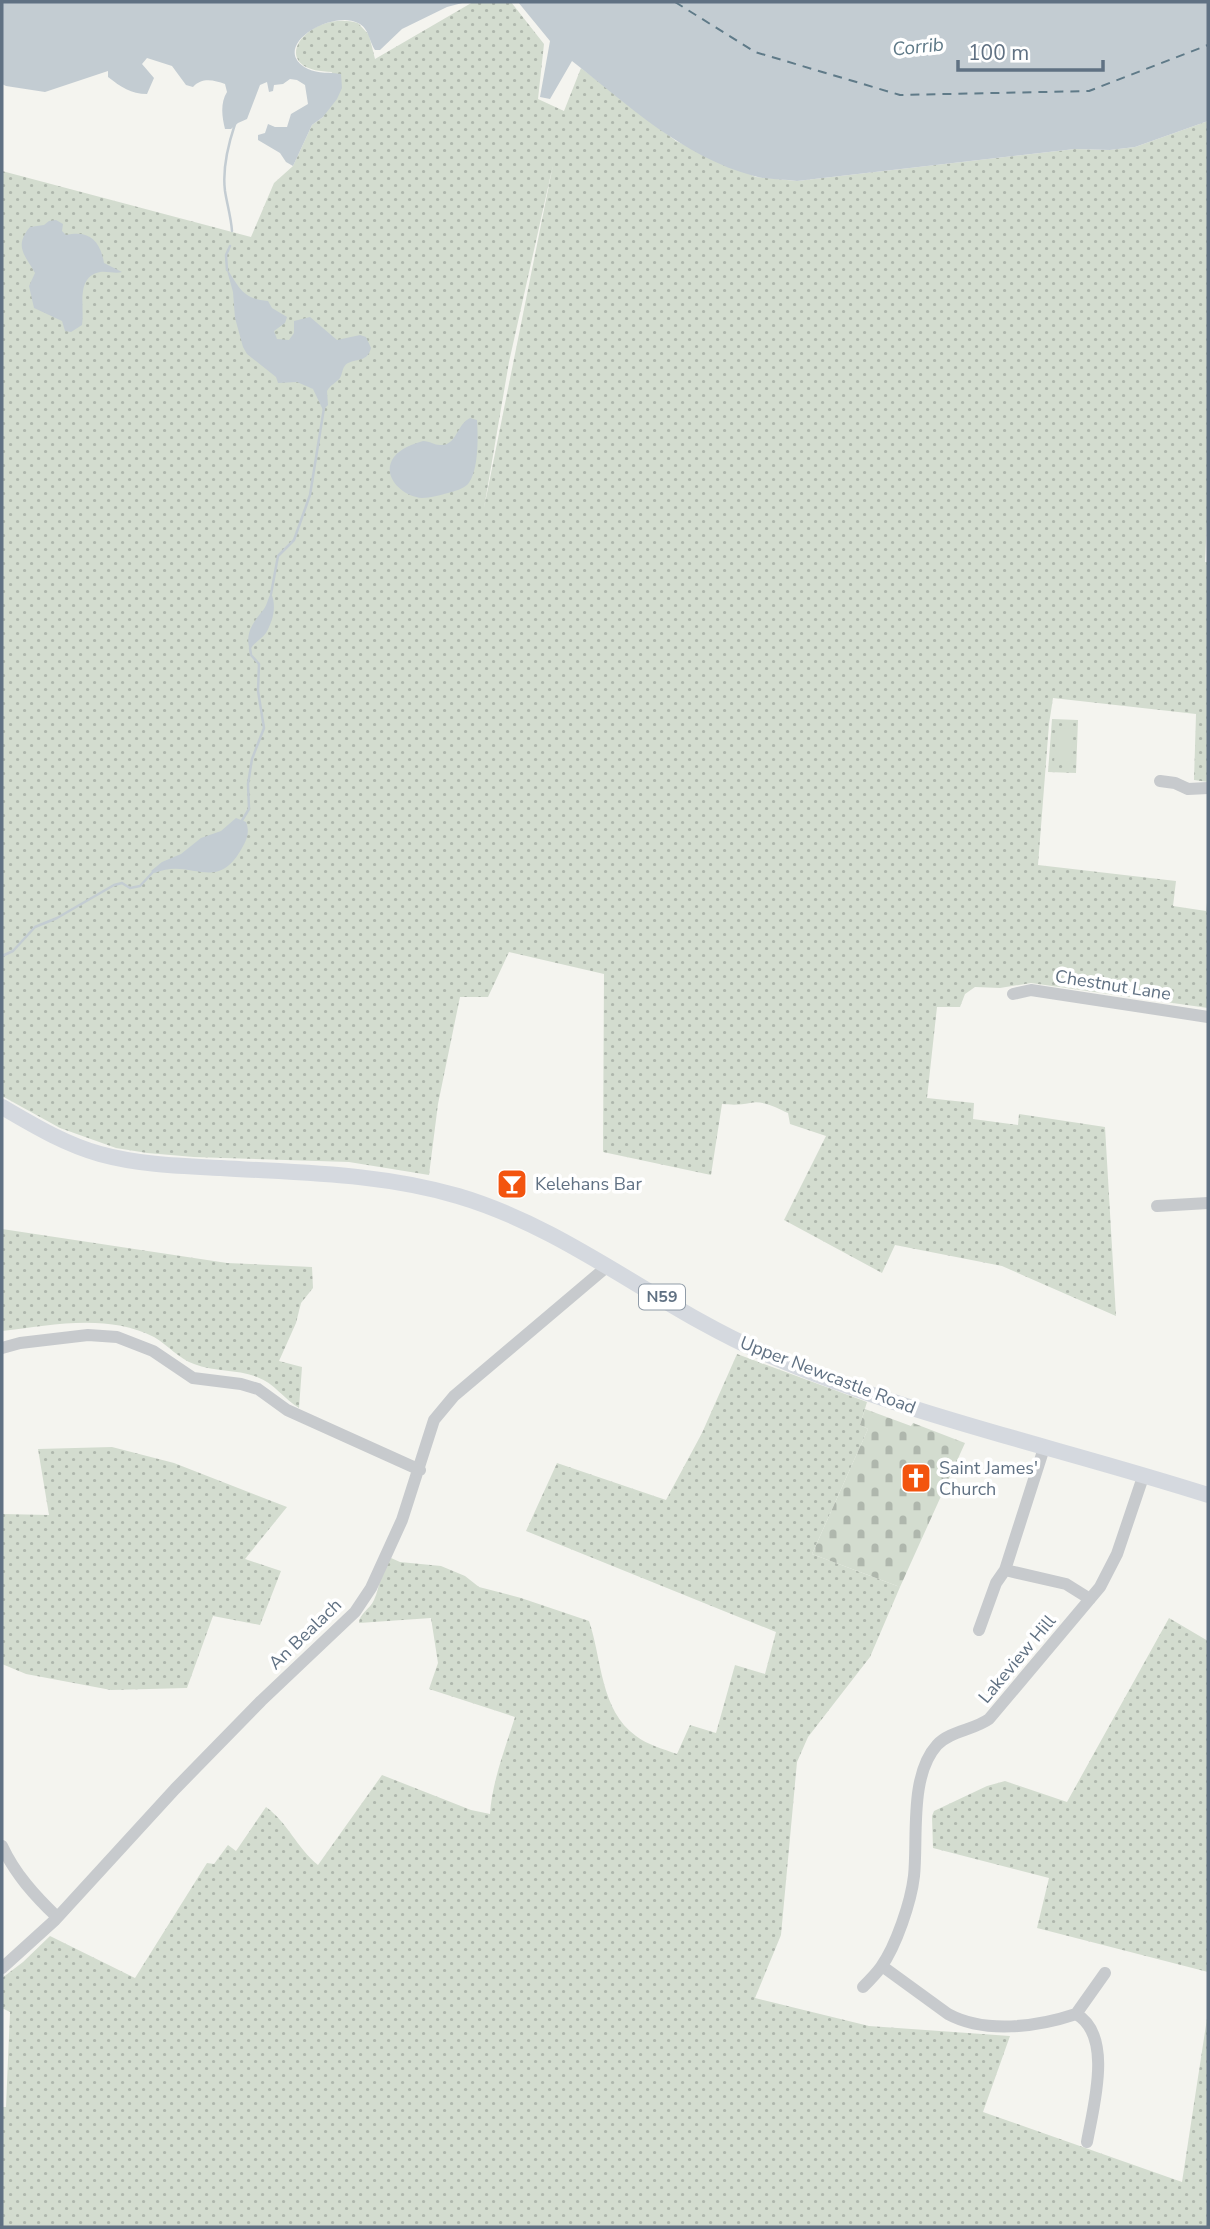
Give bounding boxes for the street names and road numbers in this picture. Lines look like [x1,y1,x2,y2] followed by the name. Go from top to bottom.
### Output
[1053,964,1173,1006] street label: Chestnut Lane
[639,1284,685,1310] road number: N59
[737,1330,919,1420] street label: Upper Newcastle Road
[263,1593,347,1675] street label: An Bealach
[973,1609,1062,1708] street label: Lakeview Hill

